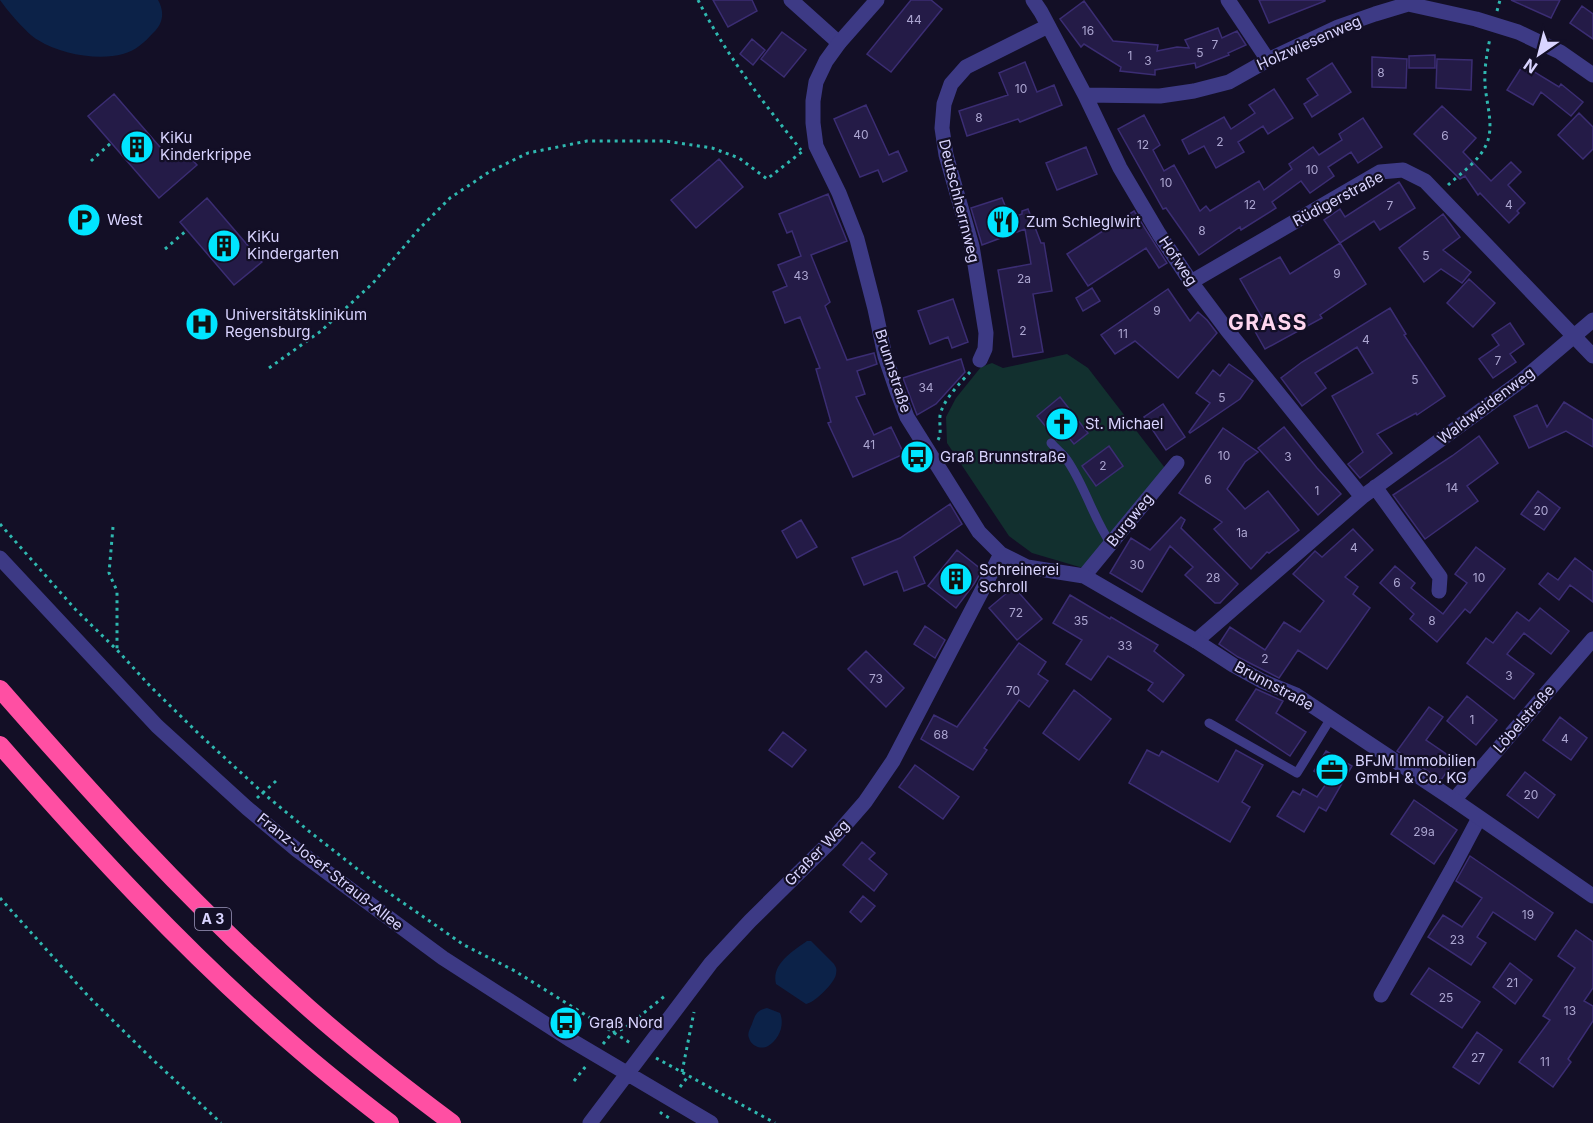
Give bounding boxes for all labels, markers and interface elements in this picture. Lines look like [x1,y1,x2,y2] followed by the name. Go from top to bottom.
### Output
[1254,11,1364,74] street label: Holzwiesenweg
[906,12,922,27] house number: 44
[1082,23,1094,38] house number: 16
[1509,24,1569,84] north arrow
[1212,37,1219,52] house number: 7
[1196,45,1204,60] house number: 5
[1128,48,1132,63] house number: 1
[1144,53,1152,68] house number: 3
[1520,55,1541,78] text: N
[1377,65,1385,80] house number: 8
[1015,81,1027,96] house number: 10
[975,110,983,125] house number: 8
[853,127,869,142] house number: 40
[160,128,251,164] place label: KiKu Kinderkrippe
[1441,128,1449,143] house number: 6
[119,129,155,165] building icon: KiKu Kinderkrippe
[1216,134,1224,149] house number: 2
[935,137,984,265] street label: Deutschherrnweg
[1137,137,1149,152] house number: 12
[1306,162,1318,177] house number: 10
[1289,167,1386,230] street label: Rüdigerstraße
[1160,175,1172,190] house number: 10
[1244,197,1256,212] house number: 12
[1505,197,1513,212] house number: 4
[1387,198,1394,213] house number: 7
[66,202,102,238] parking icon: West
[985,204,1021,240] restaurant icon: Zum Schleglwirt
[107,210,143,229] place label: West
[1026,212,1141,231] place label: Zum Schleglwirt
[1198,223,1206,238] house number: 8
[247,227,339,263] place label: KiKu Kindergarten
[206,228,242,264] building icon: KiKu Kindergarten
[1155,232,1202,289] street label: Hofweg
[1422,248,1430,263] house number: 5
[1333,266,1341,281] house number: 9
[793,268,809,283] house number: 43
[1017,271,1031,286] house number: 2a
[1153,303,1161,318] house number: 9
[225,305,367,341] place label: Universitätsklinikum Regensburg
[184,306,220,342] hospital icon: Universitätsklinikum Regensburg
[1228,310,1308,335] district label: GRASS
[1019,323,1027,338] house number: 2
[1118,326,1128,341] house number: 11
[871,327,916,415] street label: Brunnstraße
[1362,332,1370,347] house number: 4
[1495,353,1502,368] house number: 7
[1434,363,1538,448] street label: Waldweidenweg
[1411,372,1419,387] house number: 5
[918,380,934,395] house number: 34
[1218,390,1226,405] house number: 5
[1044,406,1080,442] church icon: St. Michael
[1085,414,1164,433] place label: St. Michael
[863,437,875,452] house number: 41
[899,439,935,475] bus stop icon: Graß Brunnstraße
[940,447,1066,466] place label: Graß Brunnstraße
[1218,448,1230,463] house number: 10
[1284,449,1292,464] house number: 3
[1099,458,1107,473] house number: 2
[1204,472,1212,487] house number: 6
[1446,480,1459,495] house number: 14
[1315,483,1319,498] house number: 1
[1102,489,1157,550] street label: Burgweg
[1534,503,1548,518] house number: 20
[1236,525,1248,540] house number: 1a
[1350,540,1358,555] house number: 4
[1130,557,1144,572] house number: 30
[979,560,1059,596] place label: Schreinerei Schroll
[938,561,974,597] building icon: Schreinerei Schroll
[1206,570,1220,585] house number: 28
[1473,570,1485,585] house number: 10
[1393,575,1401,590] house number: 6
[1009,605,1023,620] house number: 72
[1074,613,1088,628] house number: 35
[1428,613,1436,628] house number: 8
[1118,638,1132,653] house number: 33
[1261,651,1269,666] house number: 2
[1231,657,1317,714] street label: Brunnstraße
[1505,668,1513,683] house number: 3
[869,671,883,686] house number: 73
[1489,681,1558,757] street label: Löbelstraße
[1006,683,1020,698] house number: 70
[1470,712,1474,727] house number: 1
[934,727,948,742] house number: 68
[1561,731,1569,746] house number: 4
[1355,751,1476,787] place label: BFJM Immobilien GmbH & Co. KG
[1314,752,1350,788] office icon: BFJM Immobilien GmbH & Co. KG
[1524,787,1538,802] house number: 20
[253,809,407,935] street label: Franz-Josef-Strauß-Allee
[780,815,853,890] street label: Graßer Weg
[1413,824,1435,839] house number: 29a
[1522,907,1534,922] house number: 19
[195,908,231,930] road number: A 3
[1450,932,1464,947] house number: 23
[1506,975,1518,990] house number: 21
[1439,990,1453,1005] house number: 25
[1564,1003,1576,1018] house number: 13
[548,1005,584,1041] bus stop icon: Graß Nord
[589,1013,663,1032] place label: Graß Nord
[1471,1050,1485,1065] house number: 27
[1540,1054,1550,1069] house number: 11

